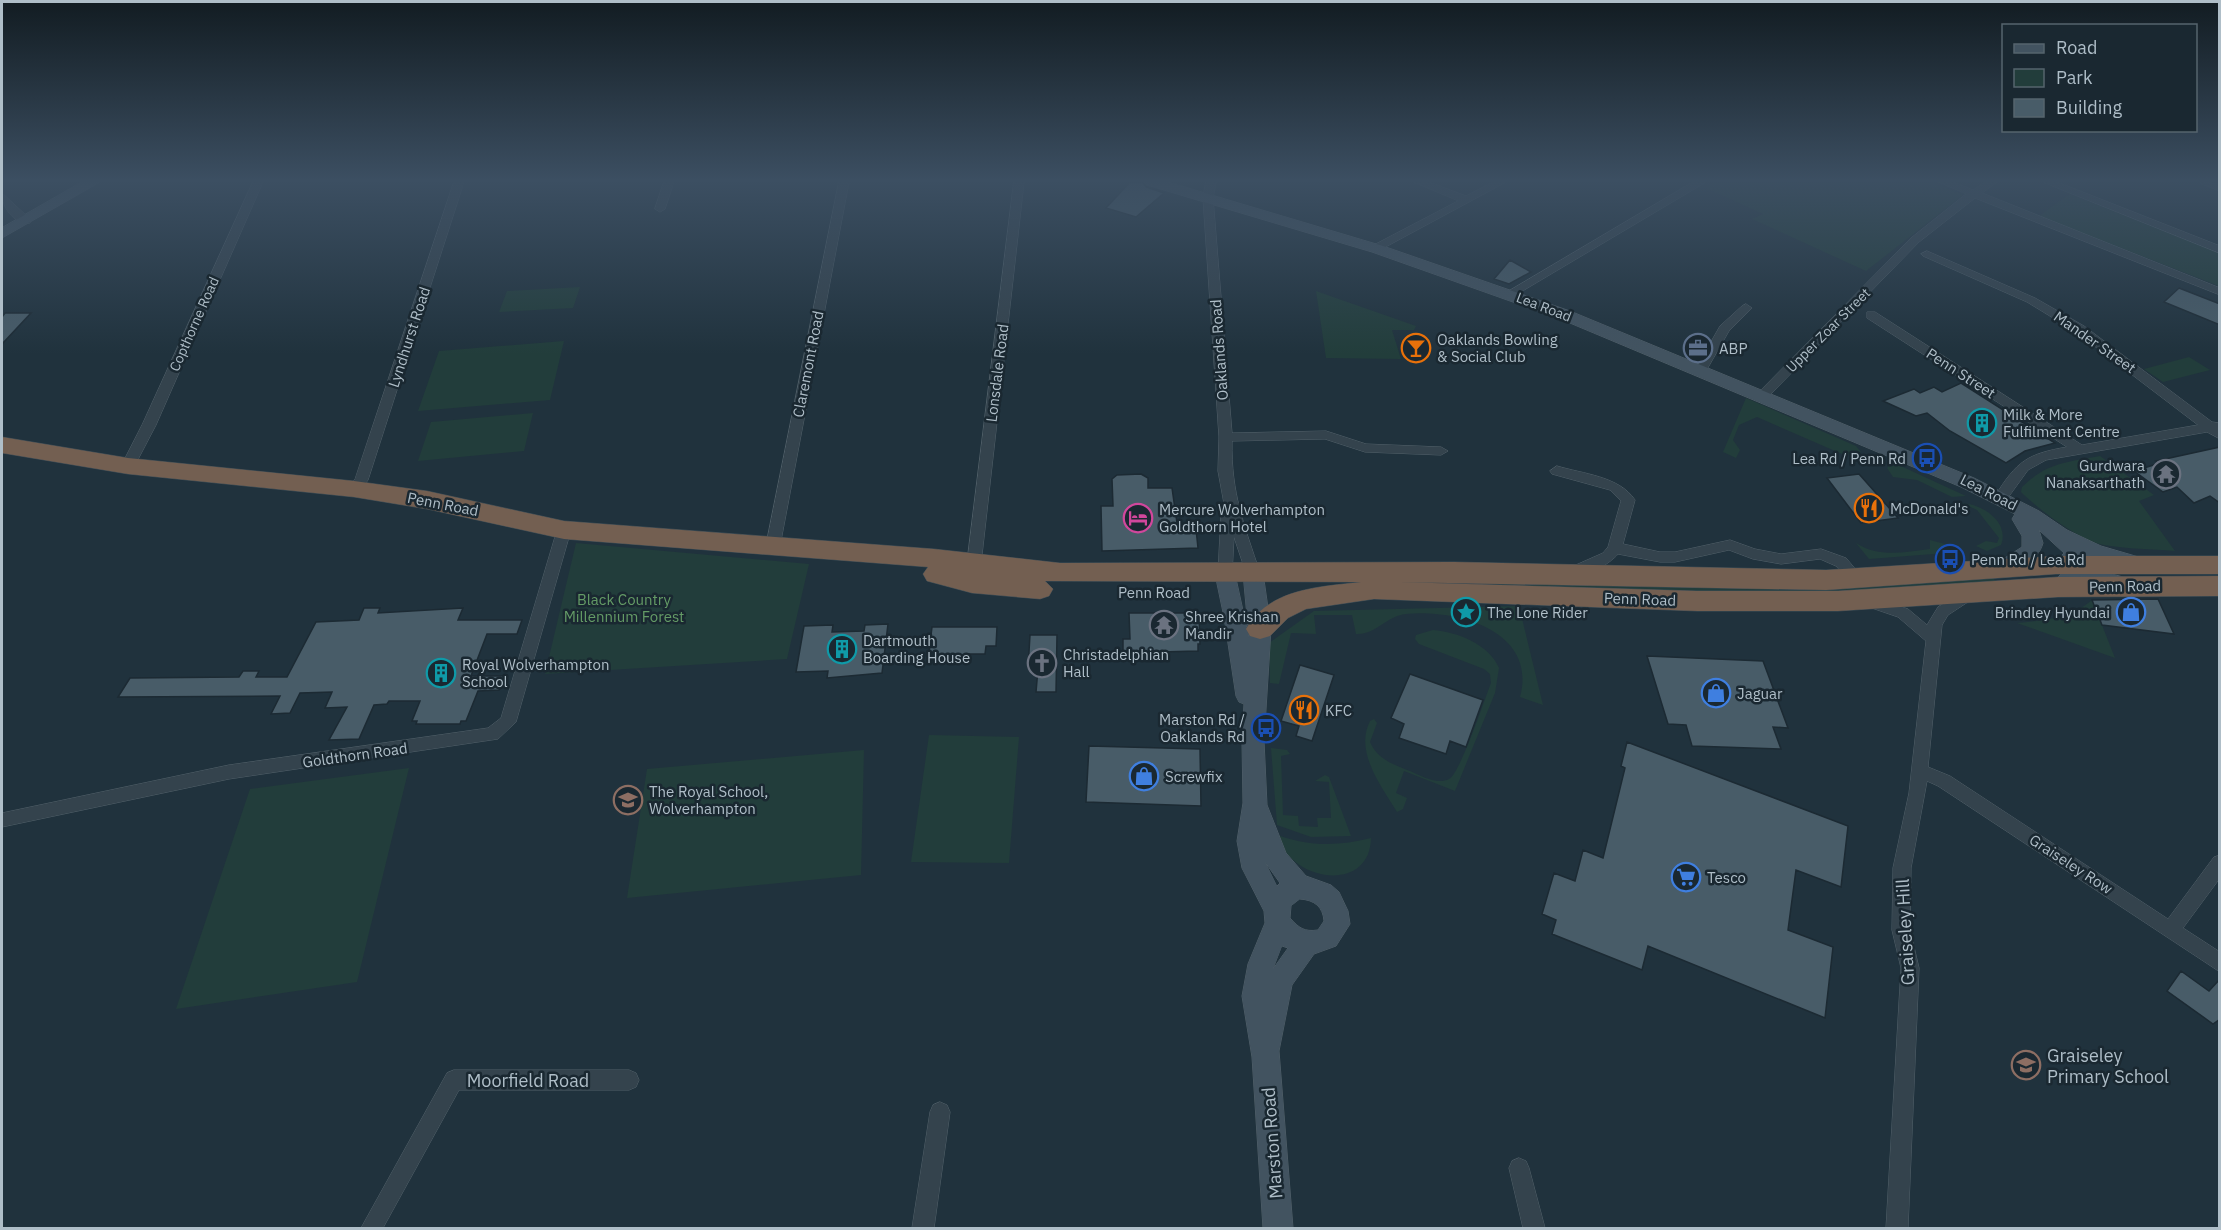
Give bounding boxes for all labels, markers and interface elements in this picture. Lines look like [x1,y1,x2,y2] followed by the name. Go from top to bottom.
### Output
[2002,24,2197,132] legend
[2056,36,2097,59] text: Road
[2056,66,2093,89] text: Park
[2056,96,2123,119] text: Building
[165,274,223,374] street label: Copthorne Road
[384,284,434,390] street label: Lyndhurst Road
[1782,284,1874,376] street label: Upper Zoar Street
[1514,288,1574,326] street label: Lea Road
[1206,299,1232,401] street label: Oaklands Road
[2050,307,2140,377] street label: Mander Street
[788,309,828,419] street label: Claremont Road
[982,323,1012,423] street label: Lonsdale Road
[1437,330,1558,366] place label: Oaklands Bowling & Social Club
[1400,332,1432,364] bar icon: Oaklands Bowling & Social Club
[1682,332,1714,364] office icon: ABP
[1719,339,1748,358] place label: ABP
[1923,344,1999,402] street label: Penn Street
[2003,405,2120,441] place label: Milk & More Fulfilment Centre
[1966,407,1998,439] building icon: Milk & More Fulfilment Centre
[1911,442,1943,474] bus stop icon: Lea Rd / Penn Rd
[1792,449,1906,468] place label: Lea Rd / Penn Rd
[2046,456,2145,492] place label: Gurdwara Nanaksarthath
[2150,458,2182,490] temple icon: Gurdwara Nanaksarthath
[1957,470,2021,514] street label: Lea Road
[406,488,480,520] street label: Penn Road
[1853,492,1885,524] restaurant icon: McDonald's
[1890,499,1968,518] place label: McDonald's
[1159,500,1325,536] place label: Mercure Wolverhampton Goldthorn Hotel
[1122,502,1154,534] hotel icon: Mercure Wolverhampton Goldthorn Hotel
[1934,543,1966,575] bus stop icon: Penn Rd / Lea Rd
[1971,550,2085,569] place label: Penn Rd / Lea Rd
[2089,576,2161,596] street label: Penn Road
[1118,583,1190,602] street label: Penn Road
[1604,588,1676,610] street label: Penn Road
[564,590,684,626] park label: Black Country Millennium Forest
[1450,596,1482,628] place icon: The Lone Rider
[2115,596,2147,628] shop icon: Brindley Hyundai
[1487,603,1588,622] place label: The Lone Rider
[1995,603,2110,622] place label: Brindley Hyundai
[1185,607,1279,643] place label: Shree Krishan Mandir
[1148,609,1180,641] temple icon: Shree Krishan Mandir
[863,631,970,667] place label: Dartmouth Boarding House
[826,633,858,665] building icon: Dartmouth Boarding House
[1063,645,1169,681] place label: Christadelphian Hall
[1026,647,1058,679] church icon: Christadelphian Hall
[462,655,609,691] place label: Royal Wolverhampton School
[425,657,457,689] building icon: Royal Wolverhampton School
[1700,677,1732,709] shop icon: Jaguar
[1737,684,1783,703] place label: Jaguar
[1288,694,1320,726] restaurant icon: KFC
[1325,701,1352,720] place label: KFC
[1159,710,1245,746] place label: Marston Rd / Oaklands Rd
[1250,712,1282,744] bus stop icon: Marston Rd / Oaklands Rd
[301,738,409,772] street label: Goldthorn Road
[1128,760,1160,792] shop icon: Screwfix
[1165,767,1223,786] place label: Screwfix
[649,782,768,818] place label: The Royal School, Wolverhampton
[612,784,644,816] school or university icon: The Royal School, Wolverhampton
[2026,830,2117,898] street label: Graiseley Row
[1670,861,1702,893] supermarket icon: Tesco
[1707,868,1746,887] place label: Tesco
[1891,878,1919,986] street label: Graiseley Hill
[2047,1044,2169,1088] place label: Graiseley Primary School
[2010,1049,2042,1081] school or university icon: Graiseley Primary School
[467,1069,589,1092] street label: Moorfield Road
[1257,1087,1287,1199] street label: Marston Road

